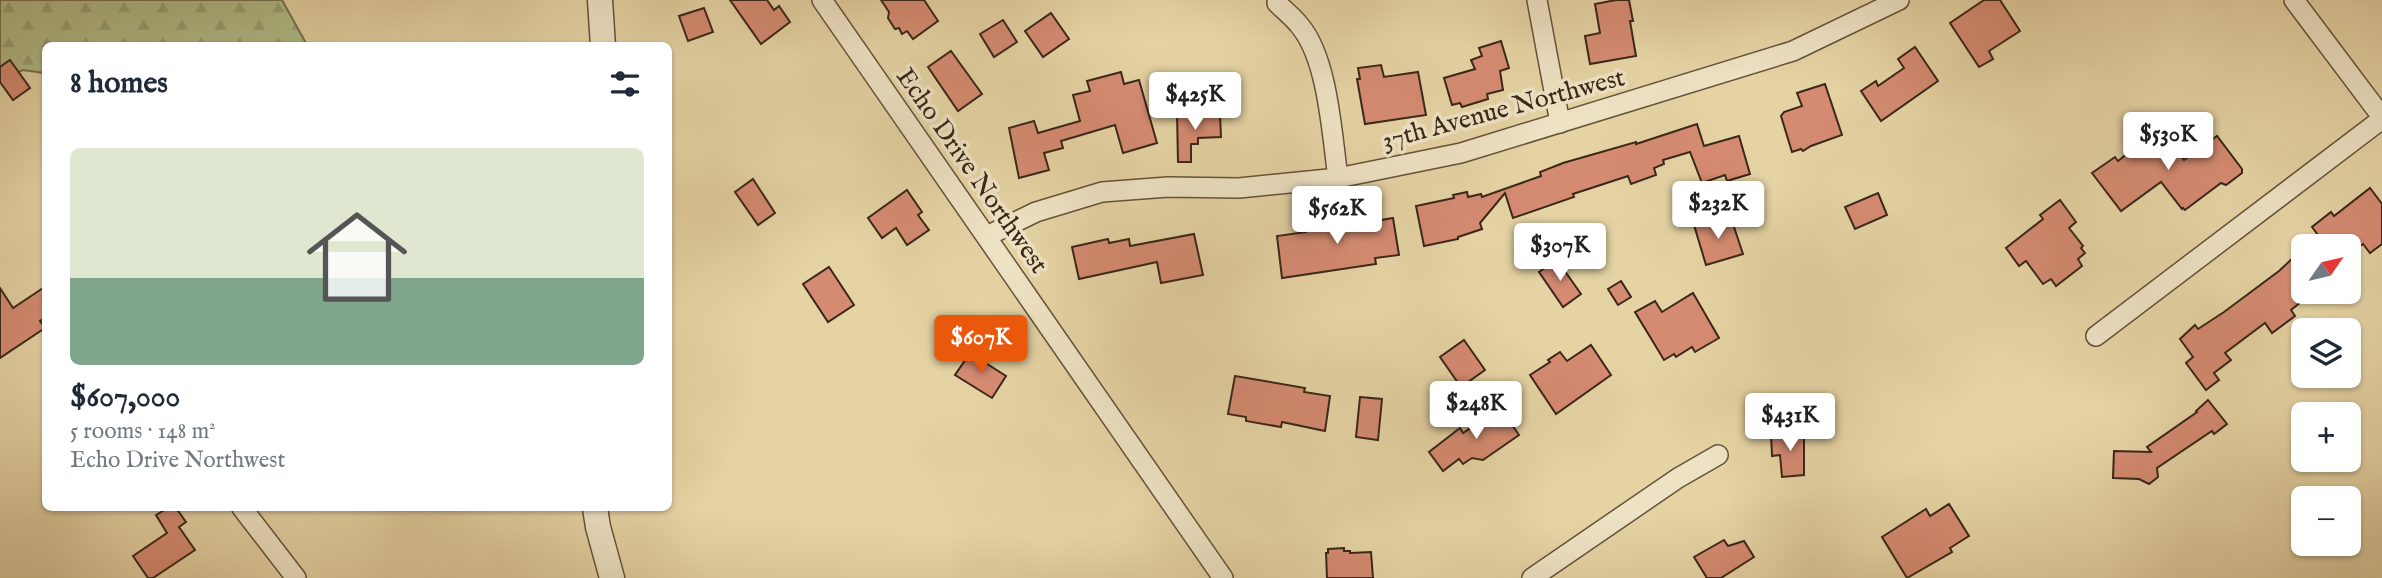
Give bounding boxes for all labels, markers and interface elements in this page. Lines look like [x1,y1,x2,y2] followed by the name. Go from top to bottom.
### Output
[1378,61,1628,158] street label: 37th Avenue Northwest
[888,62,1055,280] street label: Echo Drive Northwest
[70,65,168,103] text: 8 homes
[606,65,644,103] icon: filters
[1146,72,1244,132] pin: $425K
[1165,80,1225,109] text: $425K
[2119,113,2217,172] pin: $530K
[2139,120,2197,149] text: $530K
[1669,182,1767,241] pin: $232K
[1288,187,1386,246] pin: $562K
[1688,189,1748,218] text: $232K
[294,194,420,320] icon: home
[1308,194,1366,223] text: $562K
[1511,224,1609,283] pin: $307K
[1530,231,1590,260] text: $307K
[2291,234,2361,304] north arrow
[2291,234,2361,556] map controls
[932,316,1030,375] pin: $607K
[2291,318,2361,388] button: layers
[950,323,1012,352] text: $607K
[70,379,180,417] text: $607,000
[1427,382,1525,441] pin: $248K
[1446,389,1506,418] text: $248K
[1741,393,1839,453] pin: $431K
[1761,401,1819,430] text: $431K
[2291,402,2361,472] button: +
[70,417,216,446] text: 5 rooms · 148 m²
[70,446,285,475] text: Echo Drive Northwest
[2291,486,2361,556] button: −

